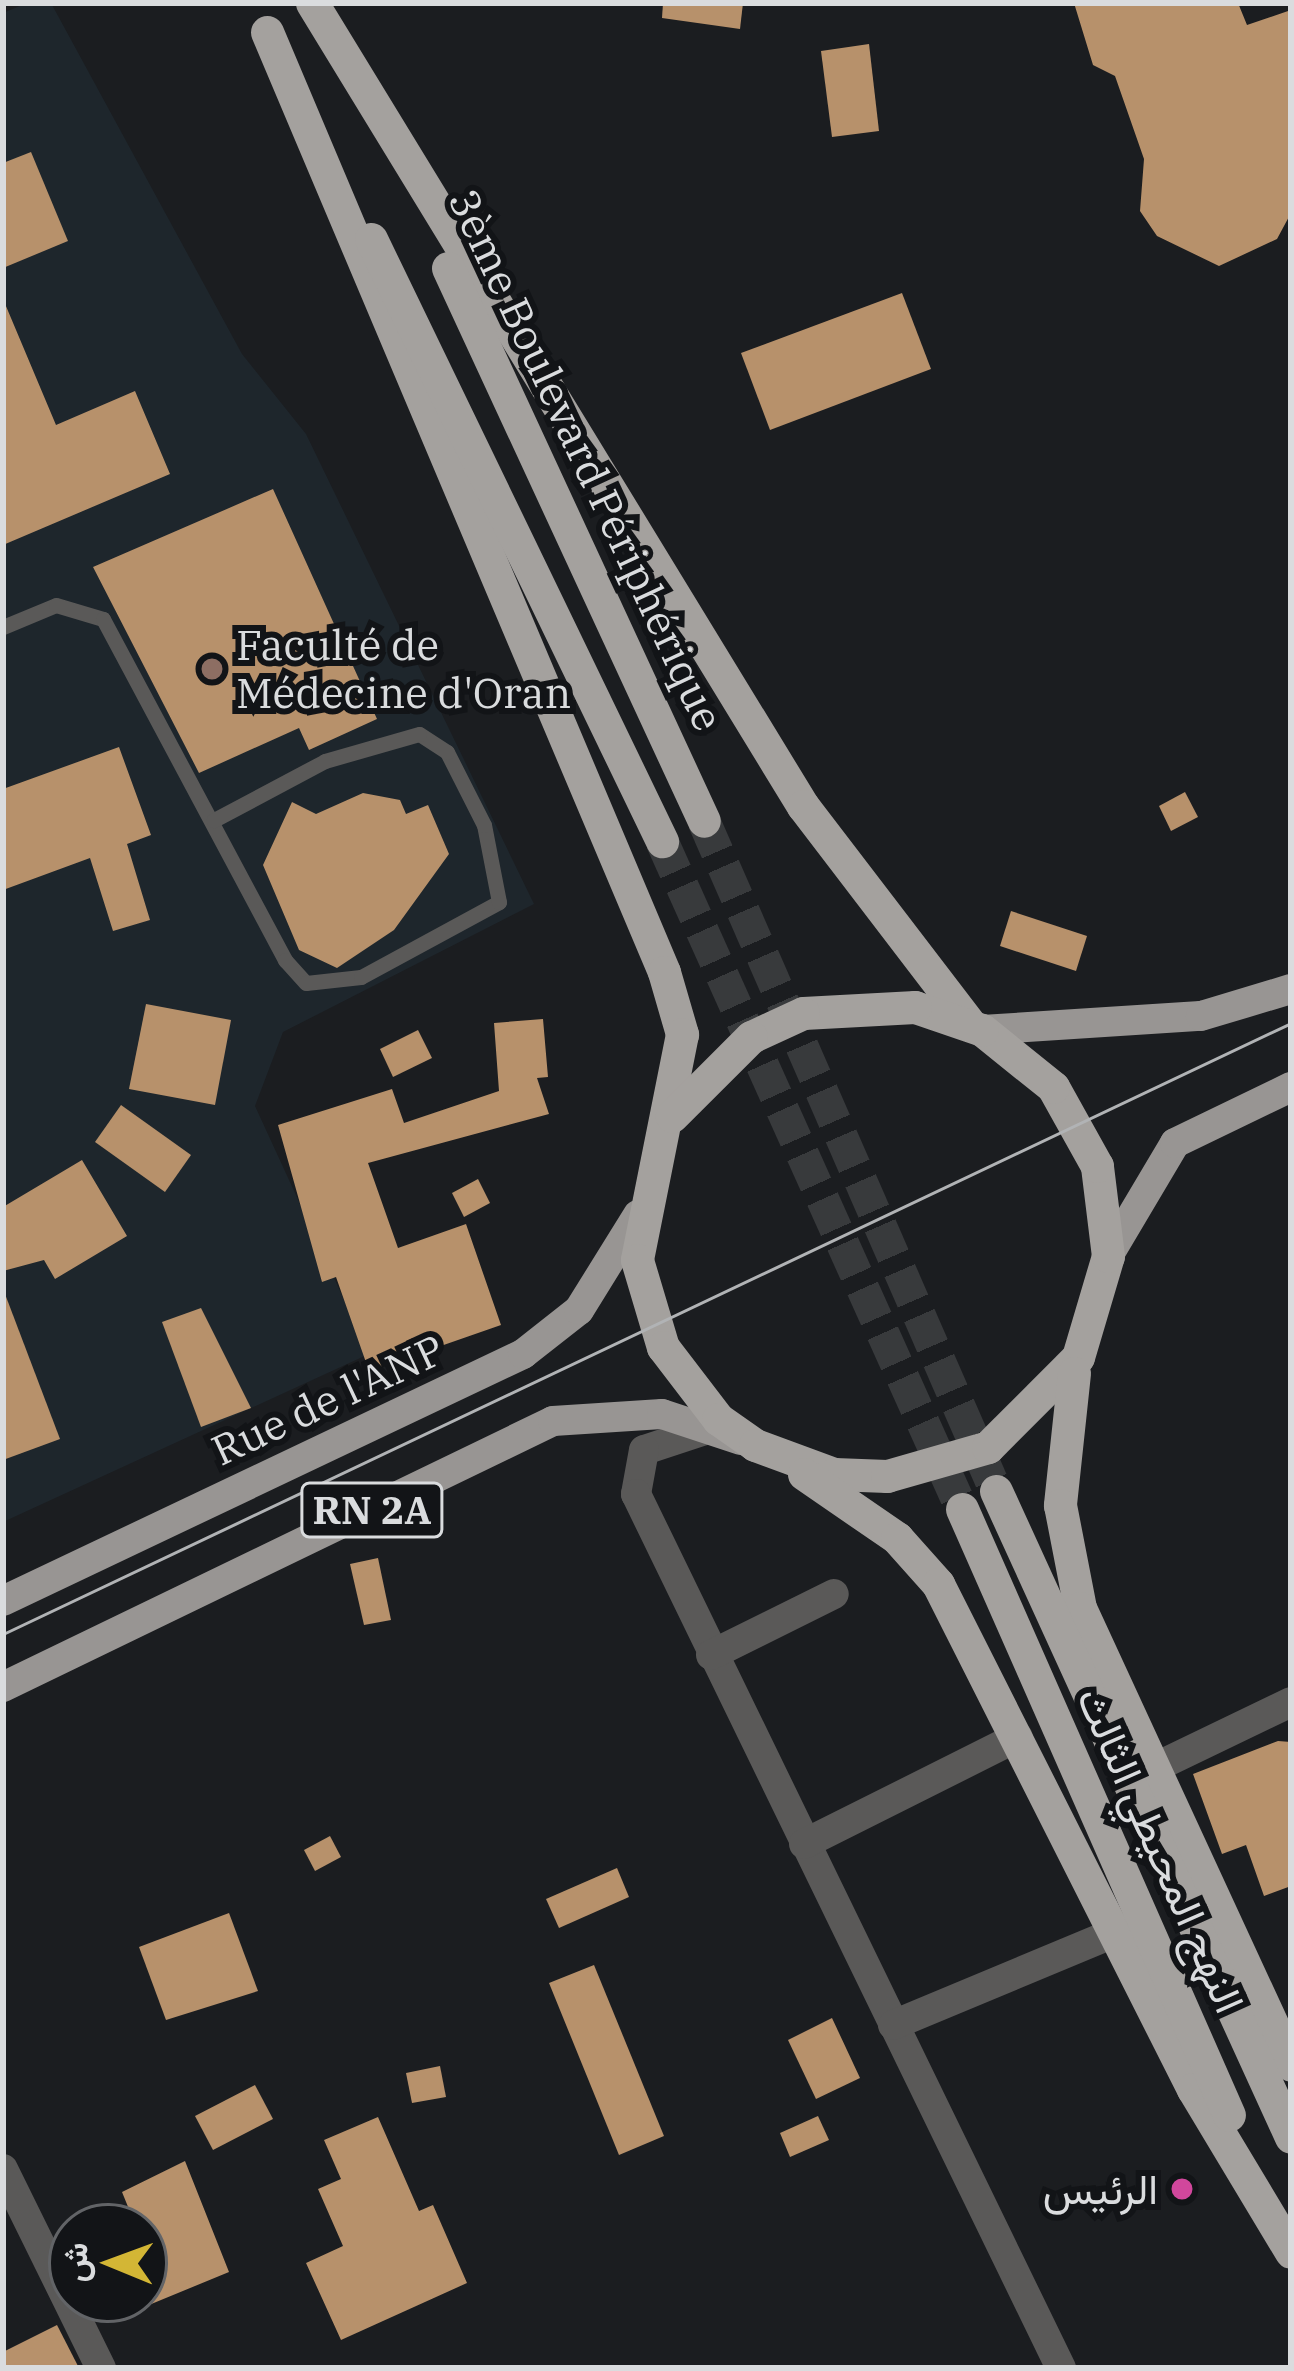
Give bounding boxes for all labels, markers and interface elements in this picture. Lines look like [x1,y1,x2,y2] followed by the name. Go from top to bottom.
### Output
[438,181,734,739] street label: 3ème Boulevard Périphérique
[236,620,571,718] place label: Faculté de Médecine d'Oran
[199,656,225,682] marker: Faculté de Médecine d'Oran
[204,1324,452,1476] street label: Rue de l'ANP
[300,1477,444,1543] road number: RN 2A
[1067,1680,1255,2020] street label: النهج المحيطي الثالث
[1043,2164,1158,2214] place label: الرئيس
[1169,2176,1195,2202] marker: الرئيس
[48,2203,168,2323] north arrow
[53,2242,96,2283] text: ش

